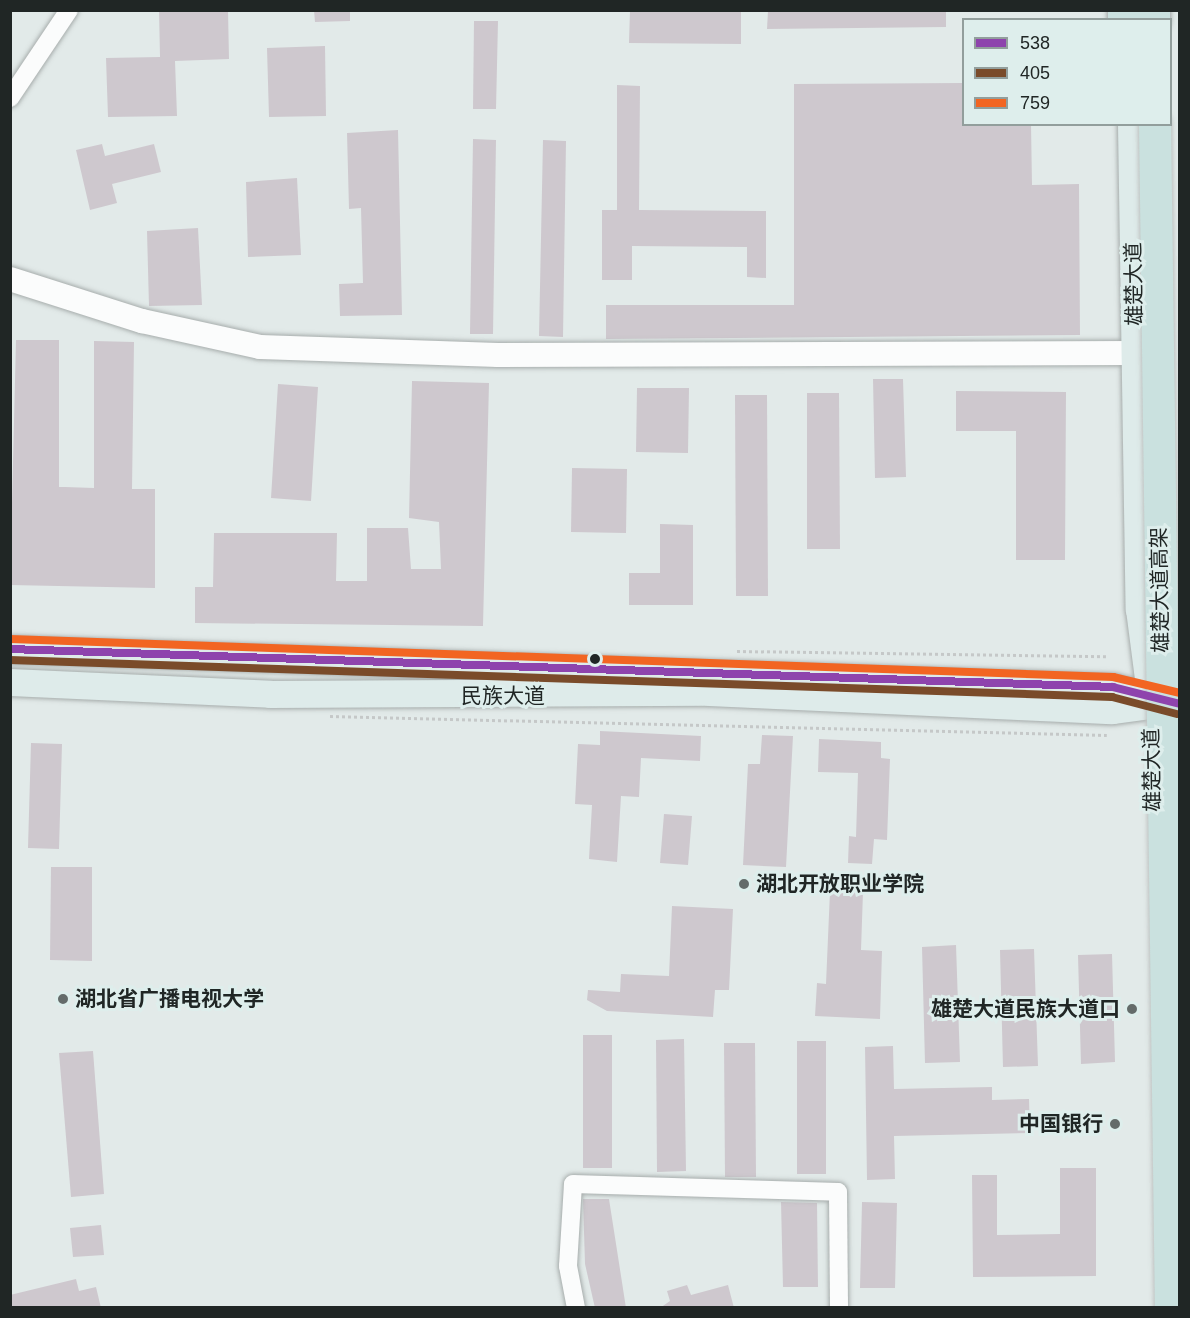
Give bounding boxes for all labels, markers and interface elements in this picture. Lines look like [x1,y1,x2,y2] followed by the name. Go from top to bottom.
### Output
[962,18,1172,126] legend
[1020,33,1050,53] text: 538
[1020,63,1050,83] text: 405
[1020,93,1050,113] text: 759
[1121,242,1147,326] street label: 雄楚大道
[1146,527,1174,653] street label: 雄楚大道高架
[589,653,601,665] unlabelled marker
[461,683,545,709] street label: 民族大道
[1139,728,1165,812] street label: 雄楚大道
[756,871,924,897] place label: 湖北开放职业学院
[737,877,751,891] marker: 湖北开放职业学院
[75,986,264,1012] place label: 湖北省广播电视大学
[56,992,70,1006] marker: 湖北省广播电视大学
[931,996,1120,1022] place label: 雄楚大道民族大道口
[1125,1002,1139,1016] marker: 雄楚大道民族大道口
[1019,1111,1103,1137] place label: 中国银行
[1108,1117,1122,1131] marker: 中国银行

